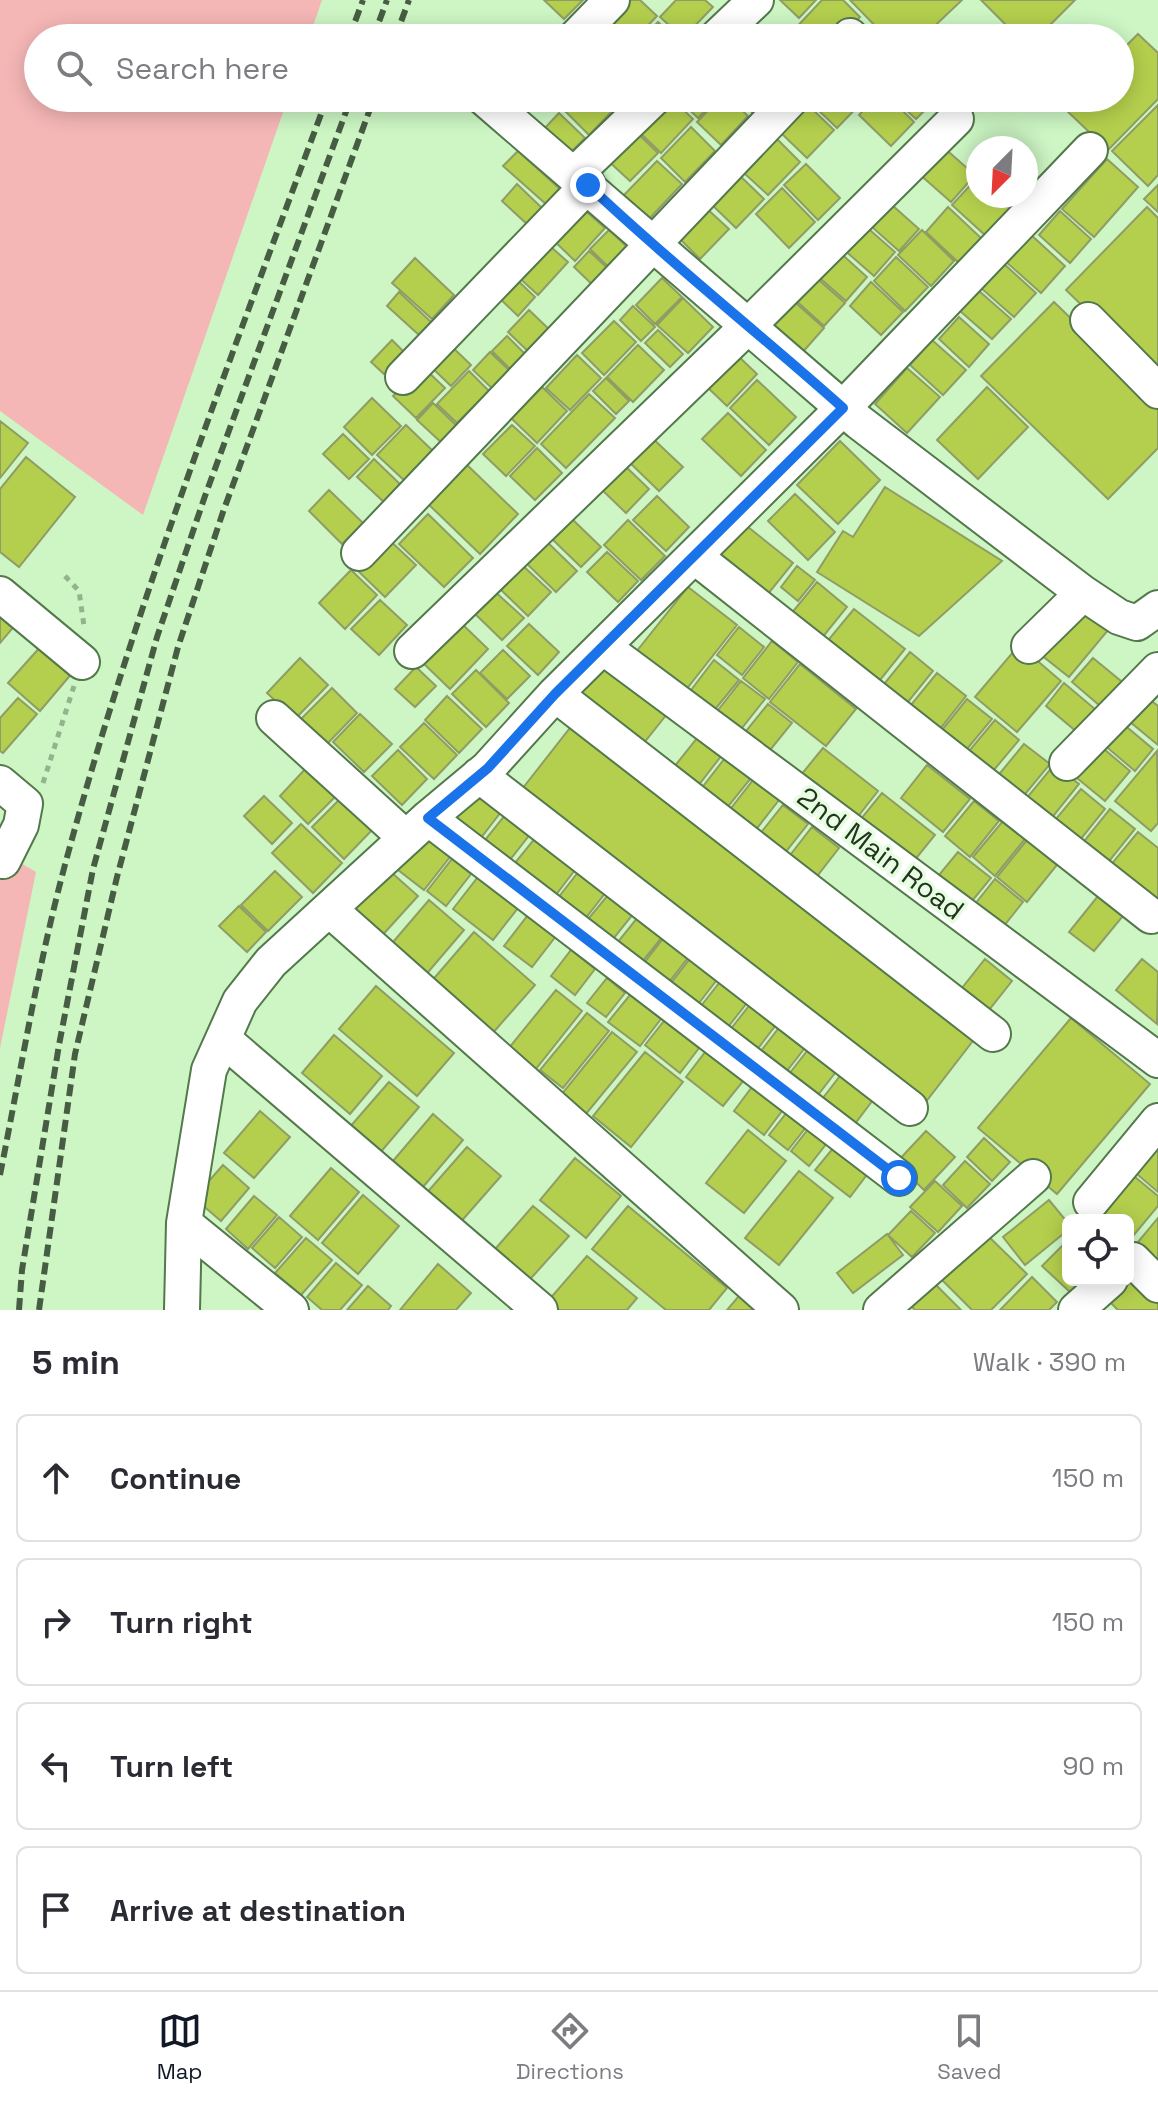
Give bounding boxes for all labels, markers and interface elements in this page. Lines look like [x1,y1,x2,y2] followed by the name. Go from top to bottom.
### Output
[24,24,1134,112] search box
[52,46,96,90] icon: search
[116,49,289,88] text: Search here
[966,136,1038,208] north arrow
[570,167,606,203] route end
[790,779,972,927] street label: 2nd Main Road
[881,1160,917,1196] route start
[1062,1214,1134,1286] map controls
[1062,1214,1134,1286] button: locate
[32,1341,120,1384] text: 5 min
[973,1345,1126,1379] text: Walk · 390 m
[34,1456,78,1500] icon: ahead
[110,1459,241,1498] text: Continue
[1052,1461,1124,1495] text: 150 m
[34,1600,78,1644] icon: right
[110,1603,253,1642] text: Turn right
[1052,1605,1124,1639] text: 150 m
[34,1744,78,1788] icon: left
[110,1747,233,1786] text: Turn left
[1062,1749,1124,1783] text: 90 m
[34,1888,78,1932] icon: arrive
[110,1891,406,1930] text: Arrive at destination
[157,2009,203,2085] tab: Map
[516,2009,624,2085] tab: Directions
[937,2009,1001,2085] tab: Saved

